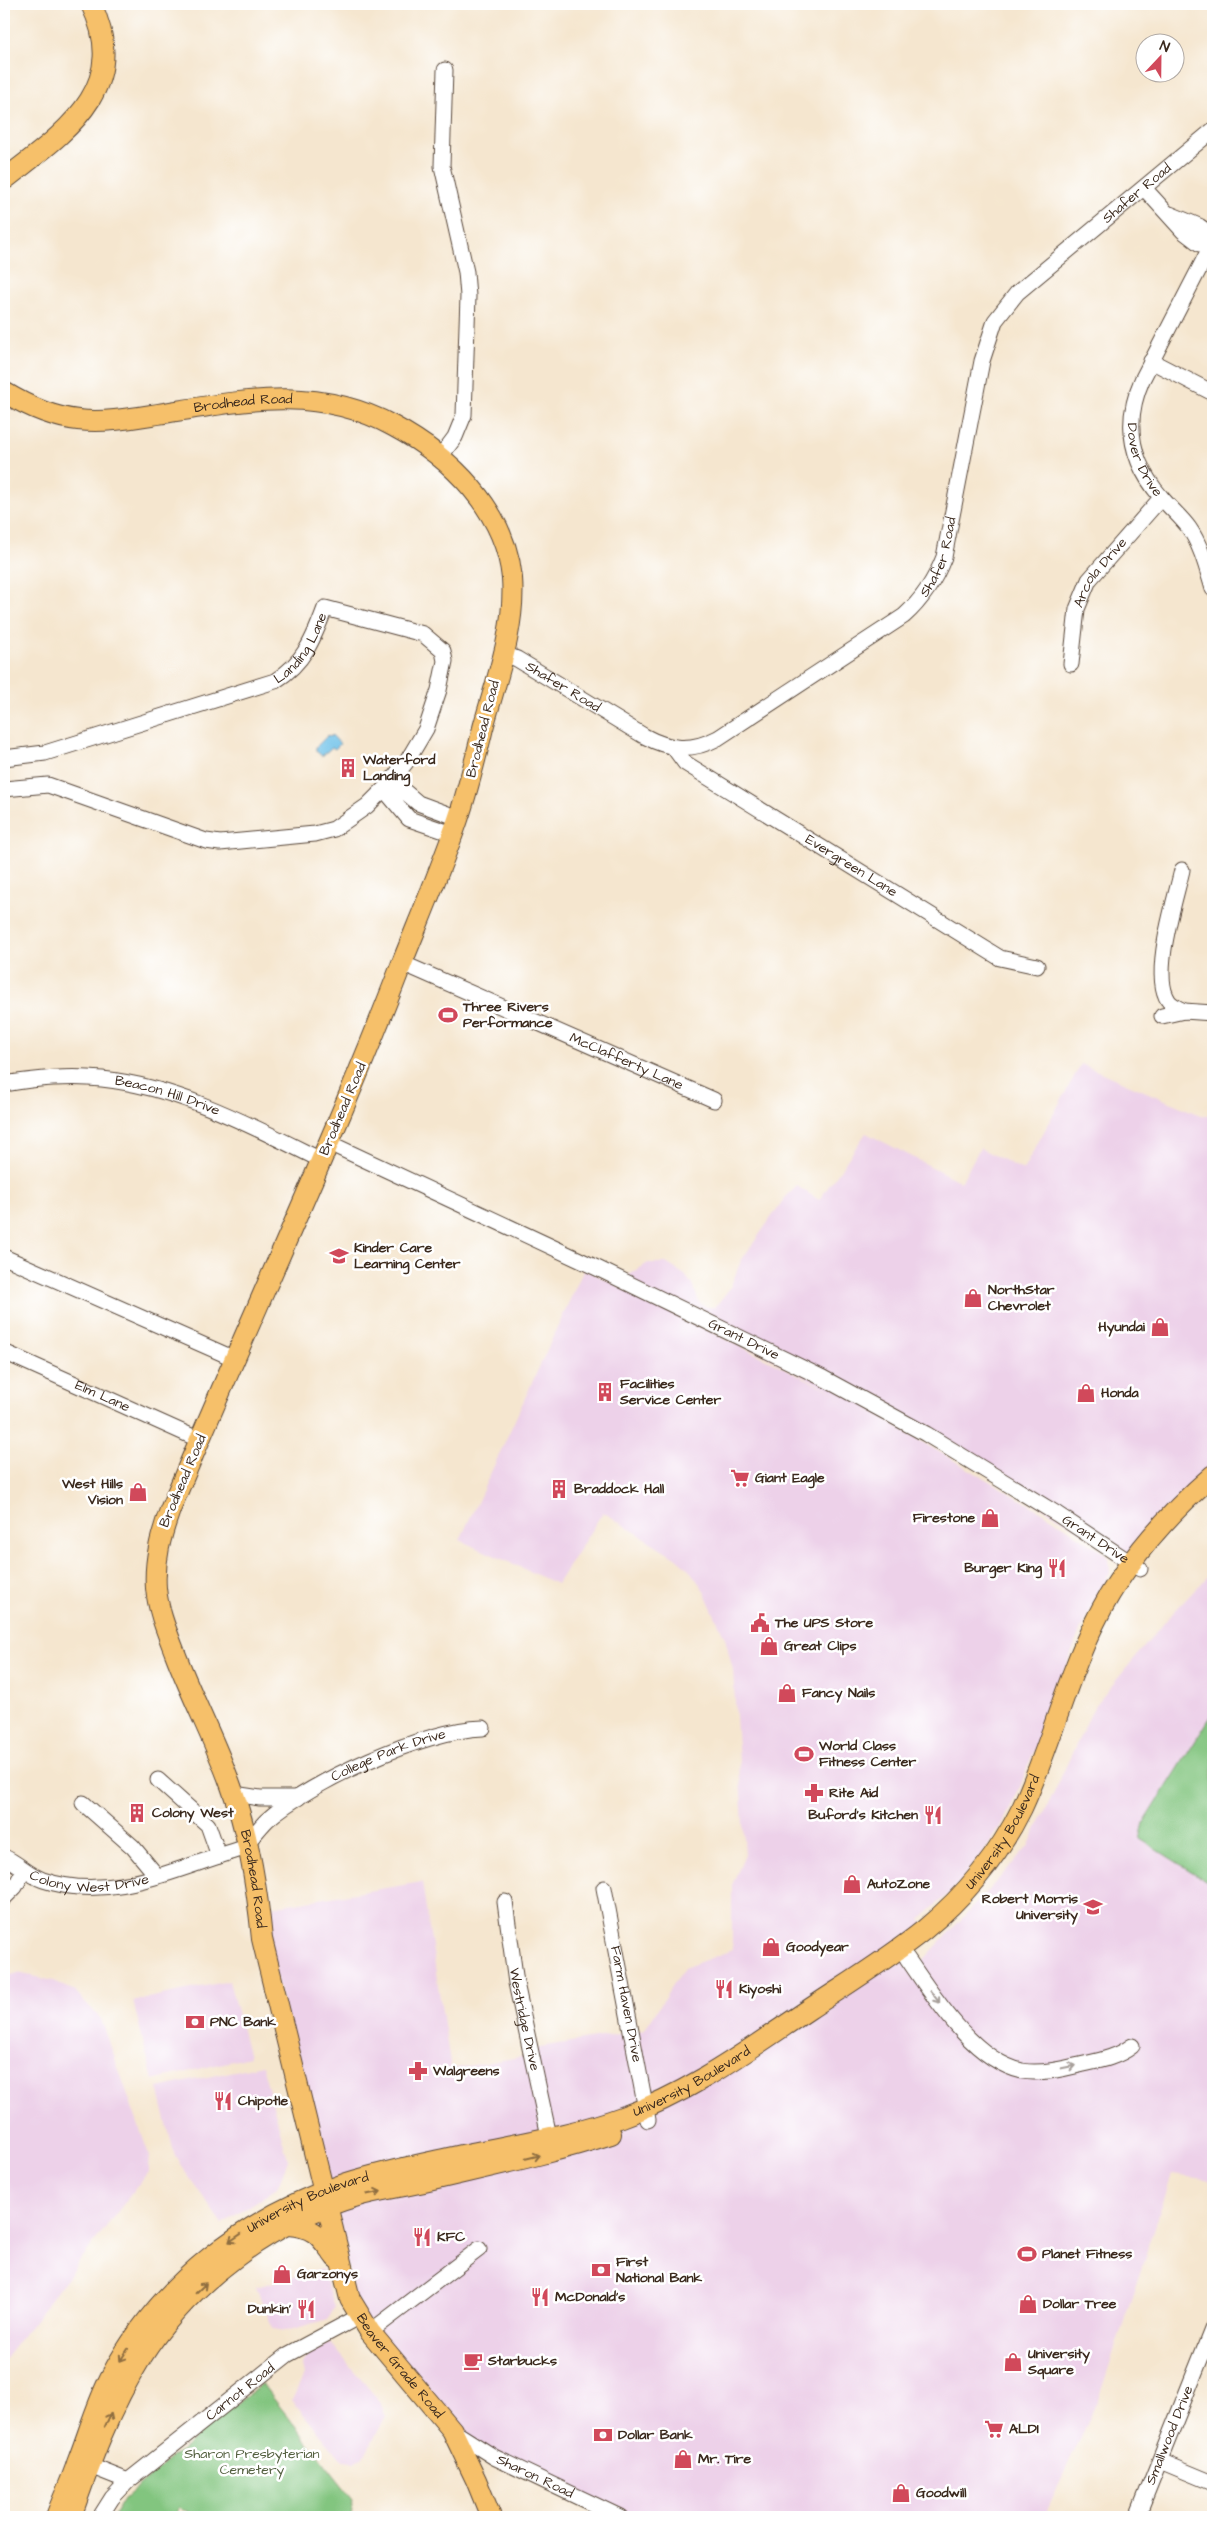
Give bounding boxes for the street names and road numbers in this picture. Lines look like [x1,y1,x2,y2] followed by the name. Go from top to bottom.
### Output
[1098,159,1176,228] street label: Shafer Road
[192,389,293,418] street label: Brodhead Road
[1122,423,1167,502] street label: Dover Drive
[915,515,962,601] street label: Shafer Road
[1069,533,1132,610] street label: Arcola Drive
[270,609,333,689] street label: Landing Lane
[522,656,604,717] street label: Shafer Road
[461,678,505,780] street label: Brodhead Road
[801,830,901,902] street label: Evergreen Lane
[566,1028,687,1095] street label: McClafferty Lane
[314,1059,372,1159] street label: Brodhead Road
[114,1071,223,1121] street label: Beacon Hill Drive
[705,1314,783,1365] street label: Grant Drive
[72,1375,134,1417] street label: Elm Lane
[154,1431,212,1531] street label: Brodhead Road
[1058,1510,1133,1569] street label: Grant Drive
[327,1724,448,1787] street label: College Park Drive
[961,1772,1045,1894] street label: University Boulevard
[235,1828,271,1929] street label: Brodhead Road
[26,1865,151,1898] street label: Colony West Drive
[605,1944,647,2064] street label: Farm Haven Drive
[504,1967,545,2073] street label: Westridge Drive
[630,2041,755,2122] street label: University Boulevard
[243,2167,371,2238] street label: University Boulevard
[351,2310,448,2423] street label: Beaver Grade Road
[201,2358,279,2426] street label: Carnot Road
[1141,2382,1199,2488] street label: Smallwood Drive
[493,2450,577,2504] street label: Sharon Road

